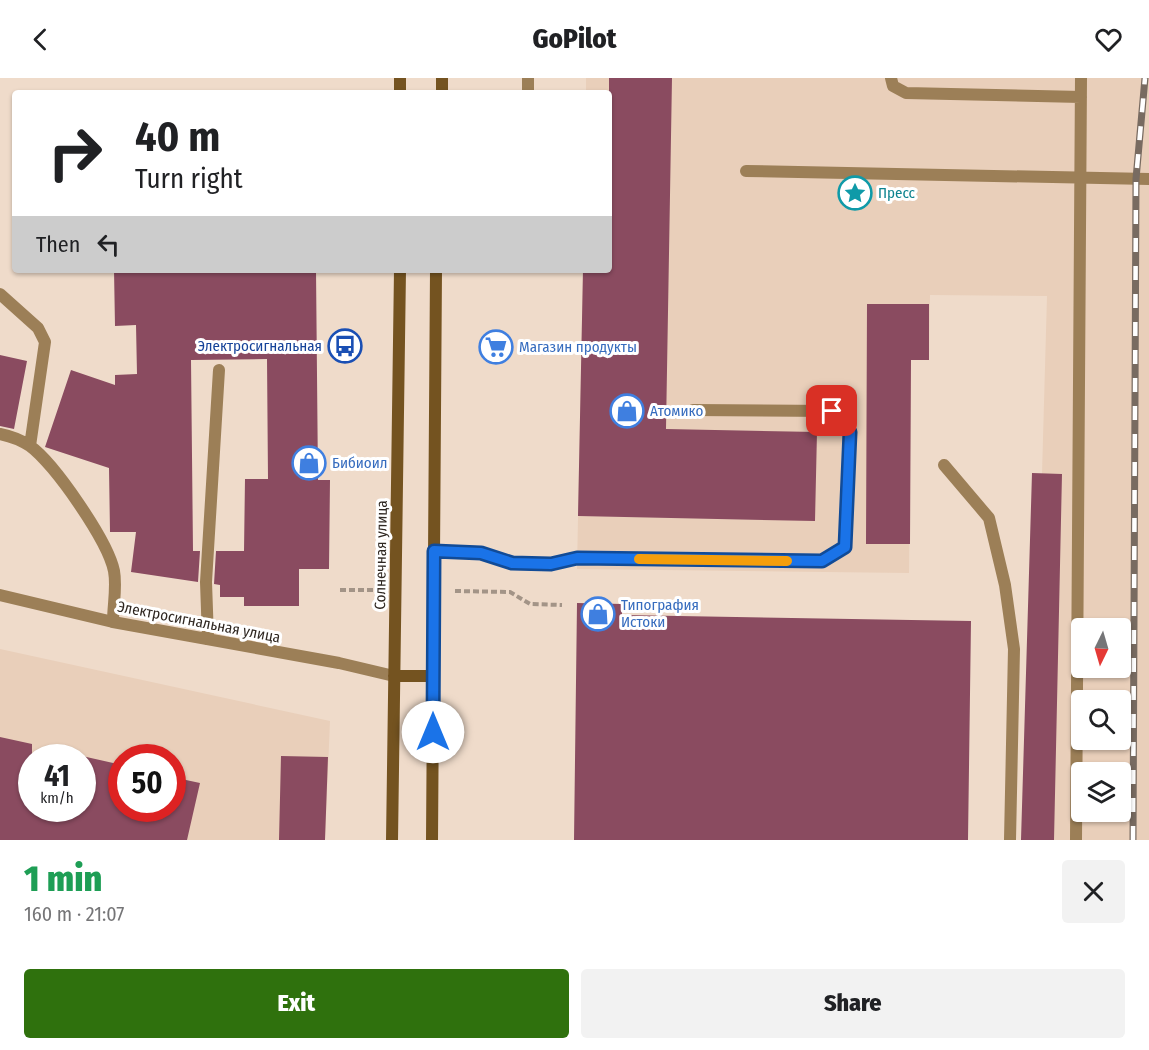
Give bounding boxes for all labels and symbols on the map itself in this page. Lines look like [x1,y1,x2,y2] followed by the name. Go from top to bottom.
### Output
[837,175,873,211] place icon: Пресс
[878,184,916,202] place label: Пресс
[327,328,363,364] bus stop icon: Электросигнальная
[478,329,514,365] supermarket icon: Магазин продукты
[198,337,322,355] place label: Электросигнальная
[519,338,637,356] place label: Магазин продукты
[806,385,857,436] pin
[609,393,645,429] shop icon: Атомико
[650,402,703,420] place label: Атомико
[291,445,327,481] shop icon: Бибиоил
[332,454,387,472] place label: Бибиоил
[371,500,391,610] street label: Солнечная улица
[580,596,616,632] shop icon: Типография Истоки
[621,596,699,631] place label: Типография Истоки
[116,597,282,647] street label: Электросигнальная улица
[1071,618,1131,678] north arrow
[401,700,465,764] position arrow
[108,744,186,822] speed limit sign: 50

